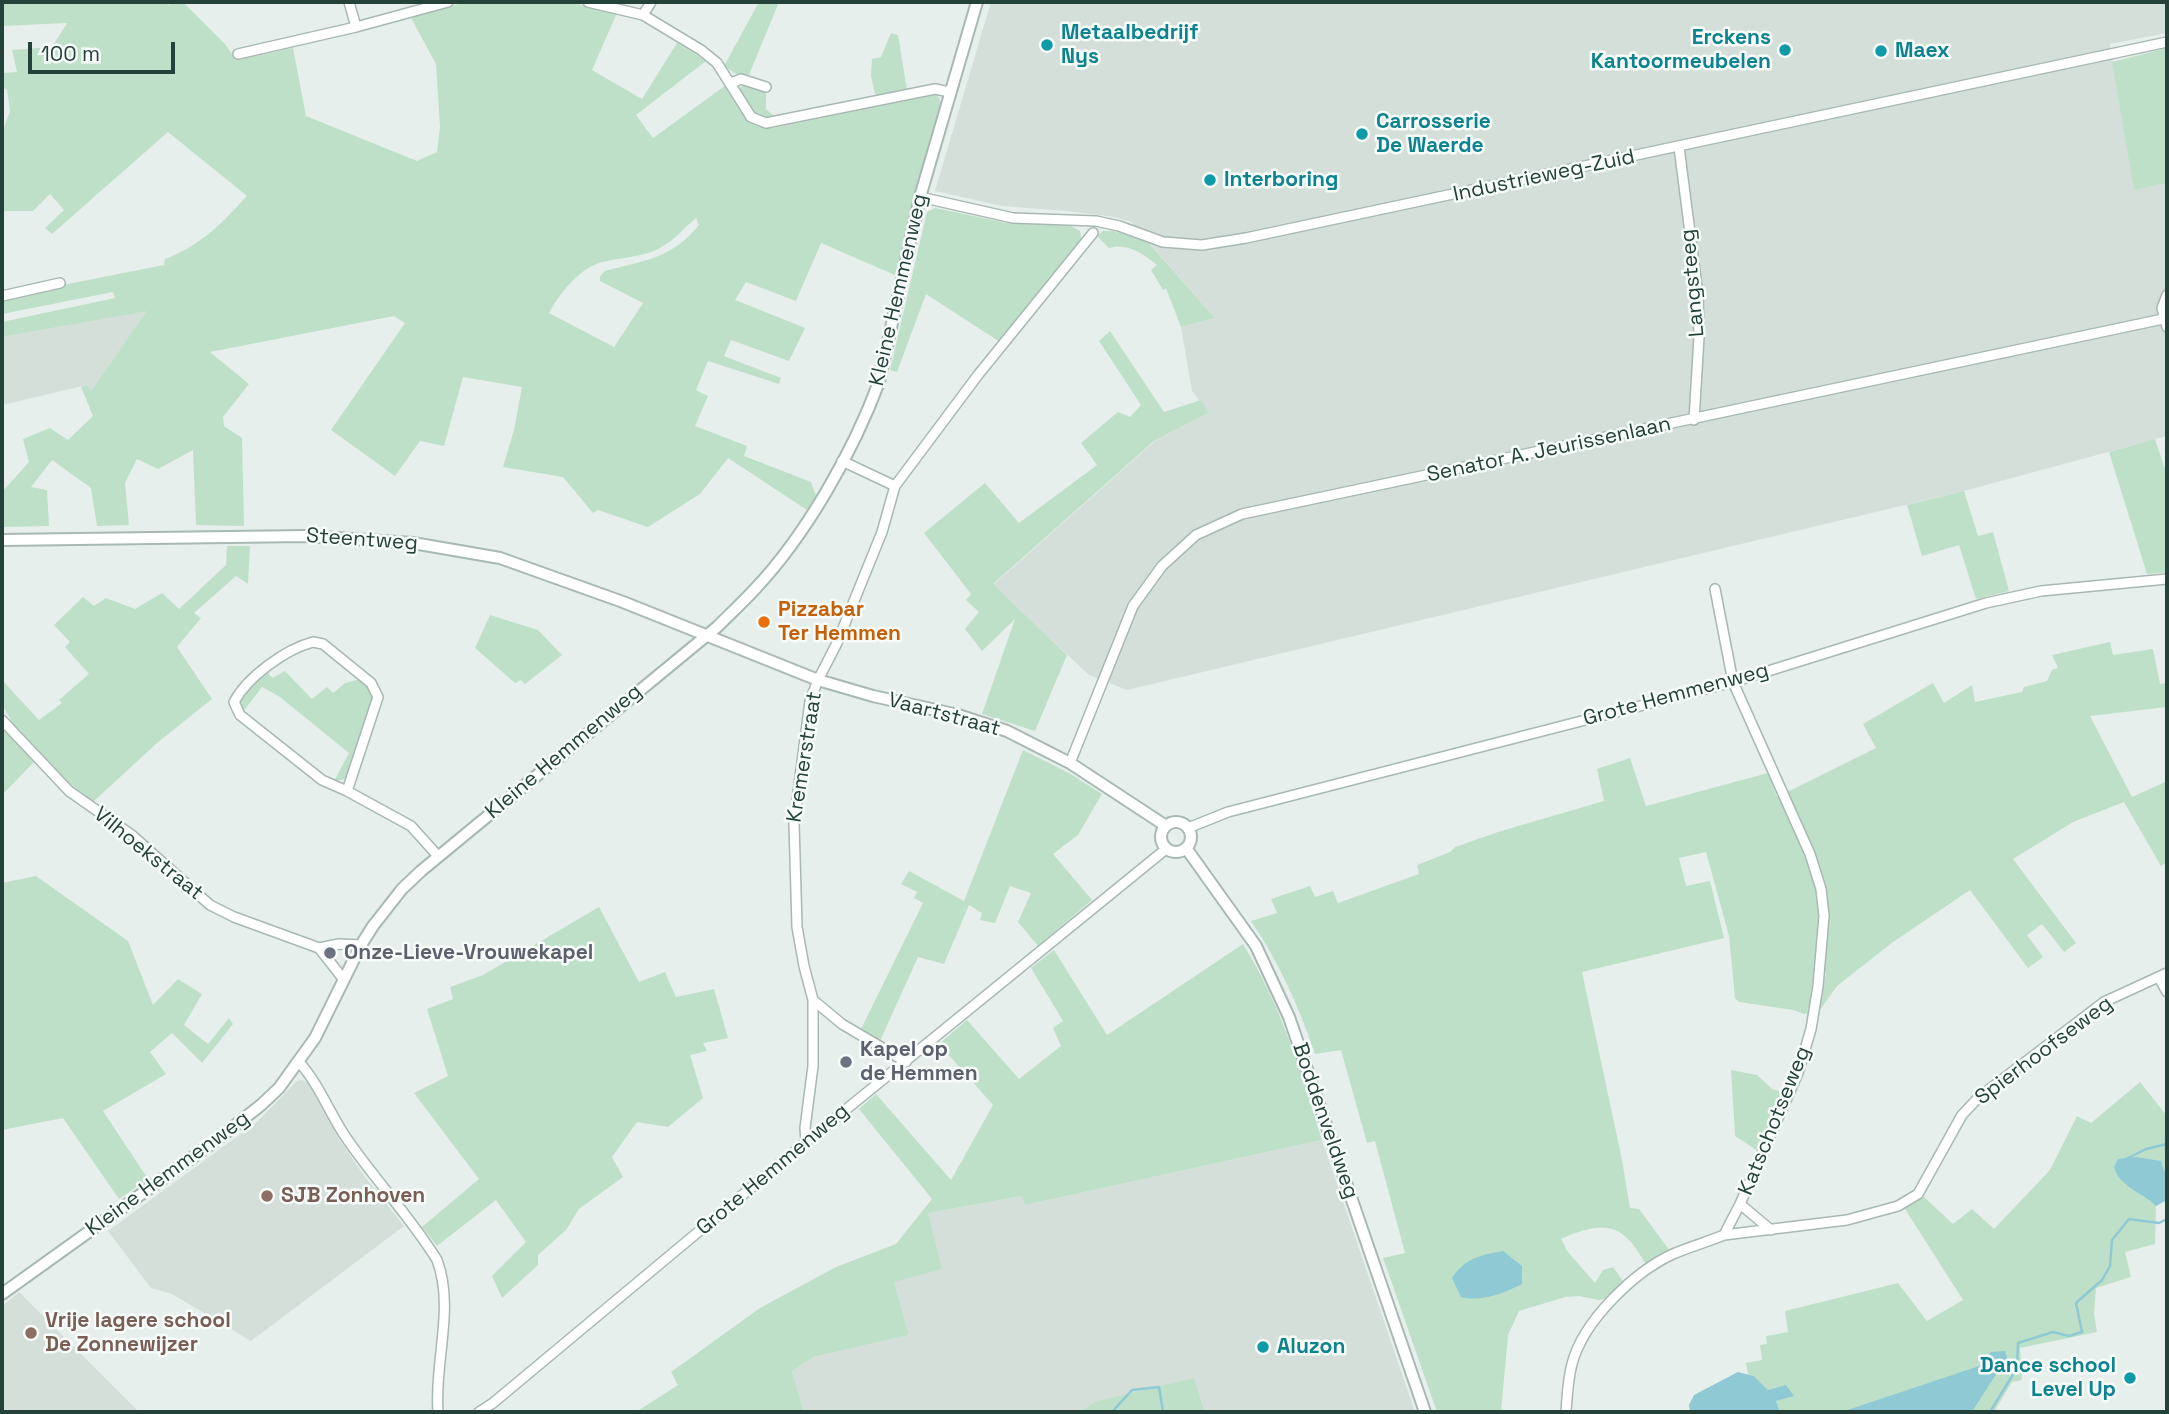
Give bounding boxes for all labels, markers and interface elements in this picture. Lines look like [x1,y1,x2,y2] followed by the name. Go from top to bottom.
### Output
[1061,20,1198,70] place label: Metaalbedrijf Nys
[1591,25,1771,75] place label: Erckens Kantoormeubelen
[32,28,178,72] scale bar
[1039,37,1055,53] marker: Metaalbedrijf Nys
[1895,38,1949,64] place label: Maex
[41,40,100,67] text: 100 m
[1777,42,1793,58] marker: Erckens Kantoormeubelen
[1873,43,1889,59] marker: Maex
[1376,109,1491,159] place label: Carrosserie De Waerde
[1354,126,1370,142] marker: Carrosserie De Waerde
[1451,144,1637,208] street label: Industrieweg-Zuid
[1224,167,1338,193] place label: Interboring
[1202,172,1218,188] marker: Interboring
[865,192,933,388] street label: Kleine Hemmenweg
[1676,228,1710,338] street label: Langsteeg
[1425,412,1673,488] street label: Senator A. Jeurissenlaan
[305,524,419,556] street label: Steentweg
[778,597,901,647] place label: Pizzabar Ter Hemmen
[756,614,772,630] marker: Pizzabar Ter Hemmen
[1580,658,1772,732] street label: Grote Hemmenweg
[481,679,647,825] street label: Kleine Hemmenweg
[885,688,1003,742] street label: Vaartstraat
[782,690,828,824] street label: Kremerstraat
[88,802,208,906] street label: Vilhoekstraat
[344,940,593,966] place label: Onze-Lieve-Vrouwekapel
[322,945,338,961] marker: Onze-Lieve-Vrouwekapel
[1970,991,2118,1111] street label: Spierhoofseweg
[860,1037,978,1087] place label: Kapel op de Hemmen
[1286,1040,1364,1202] street label: Boddenveldweg
[1734,1043,1816,1199] street label: Katschotseweg
[838,1054,854,1070] marker: Kapel op de Hemmen
[692,1099,854,1241] street label: Grote Hemmenweg
[81,1106,255,1242] street label: Kleine Hemmenweg
[281,1183,425,1209] place label: SJB Zonhoven
[259,1188,275,1204] marker: SJB Zonhoven
[45,1308,231,1358] place label: Vrije lagere school De Zonnewijzer
[23,1325,39,1341] marker: Vrije lagere school De Zonnewijzer
[1277,1334,1345,1360] place label: Aluzon
[1255,1339,1271,1355] marker: Aluzon
[1980,1353,2116,1403] place label: Dance school Level Up
[2122,1370,2138,1386] marker: Dance school Level Up

